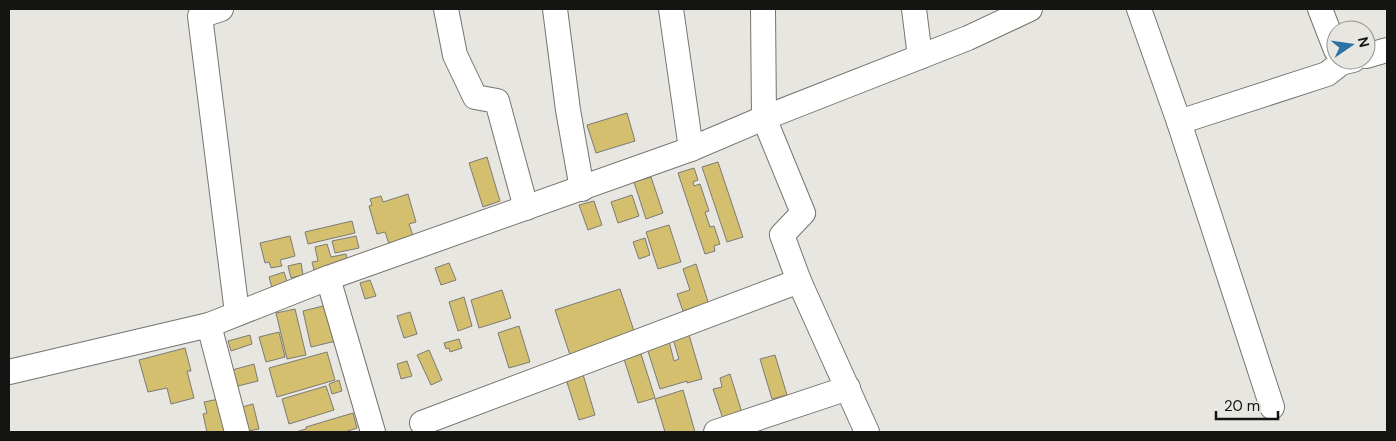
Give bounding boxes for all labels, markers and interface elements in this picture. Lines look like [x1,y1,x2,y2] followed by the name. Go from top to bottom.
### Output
[1326,20,1376,70] north arrow
[1354,35,1374,49] text: N
[1216,388,1278,420] scale bar
[1224,396,1260,416] text: 20 m

